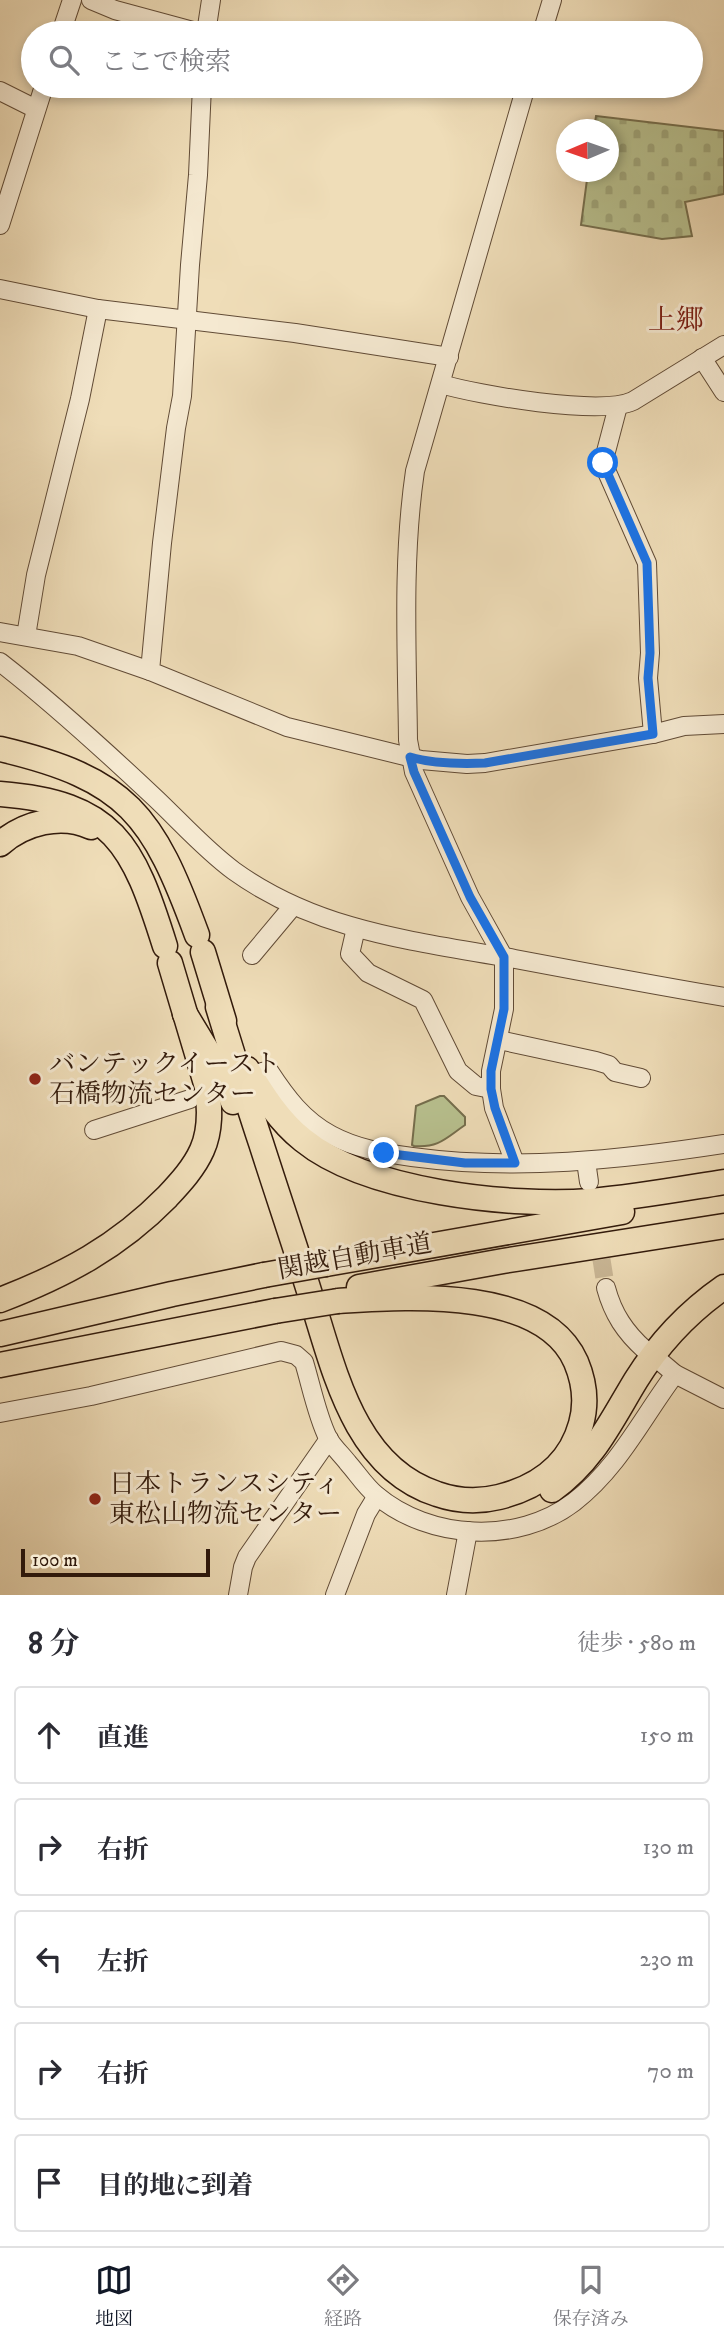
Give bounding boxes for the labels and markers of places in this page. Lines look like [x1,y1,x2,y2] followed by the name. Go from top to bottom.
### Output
[49,1048,280,1111] place label: バンテックイースト 石橋物流センター
[27,1071,43,1087] marker: バンテックイースト 石橋物流センター
[109,1468,342,1531] place label: 日本トランスシティ 東松山物流センター
[87,1491,103,1507] marker: 日本トランスシティ 東松山物流センター

